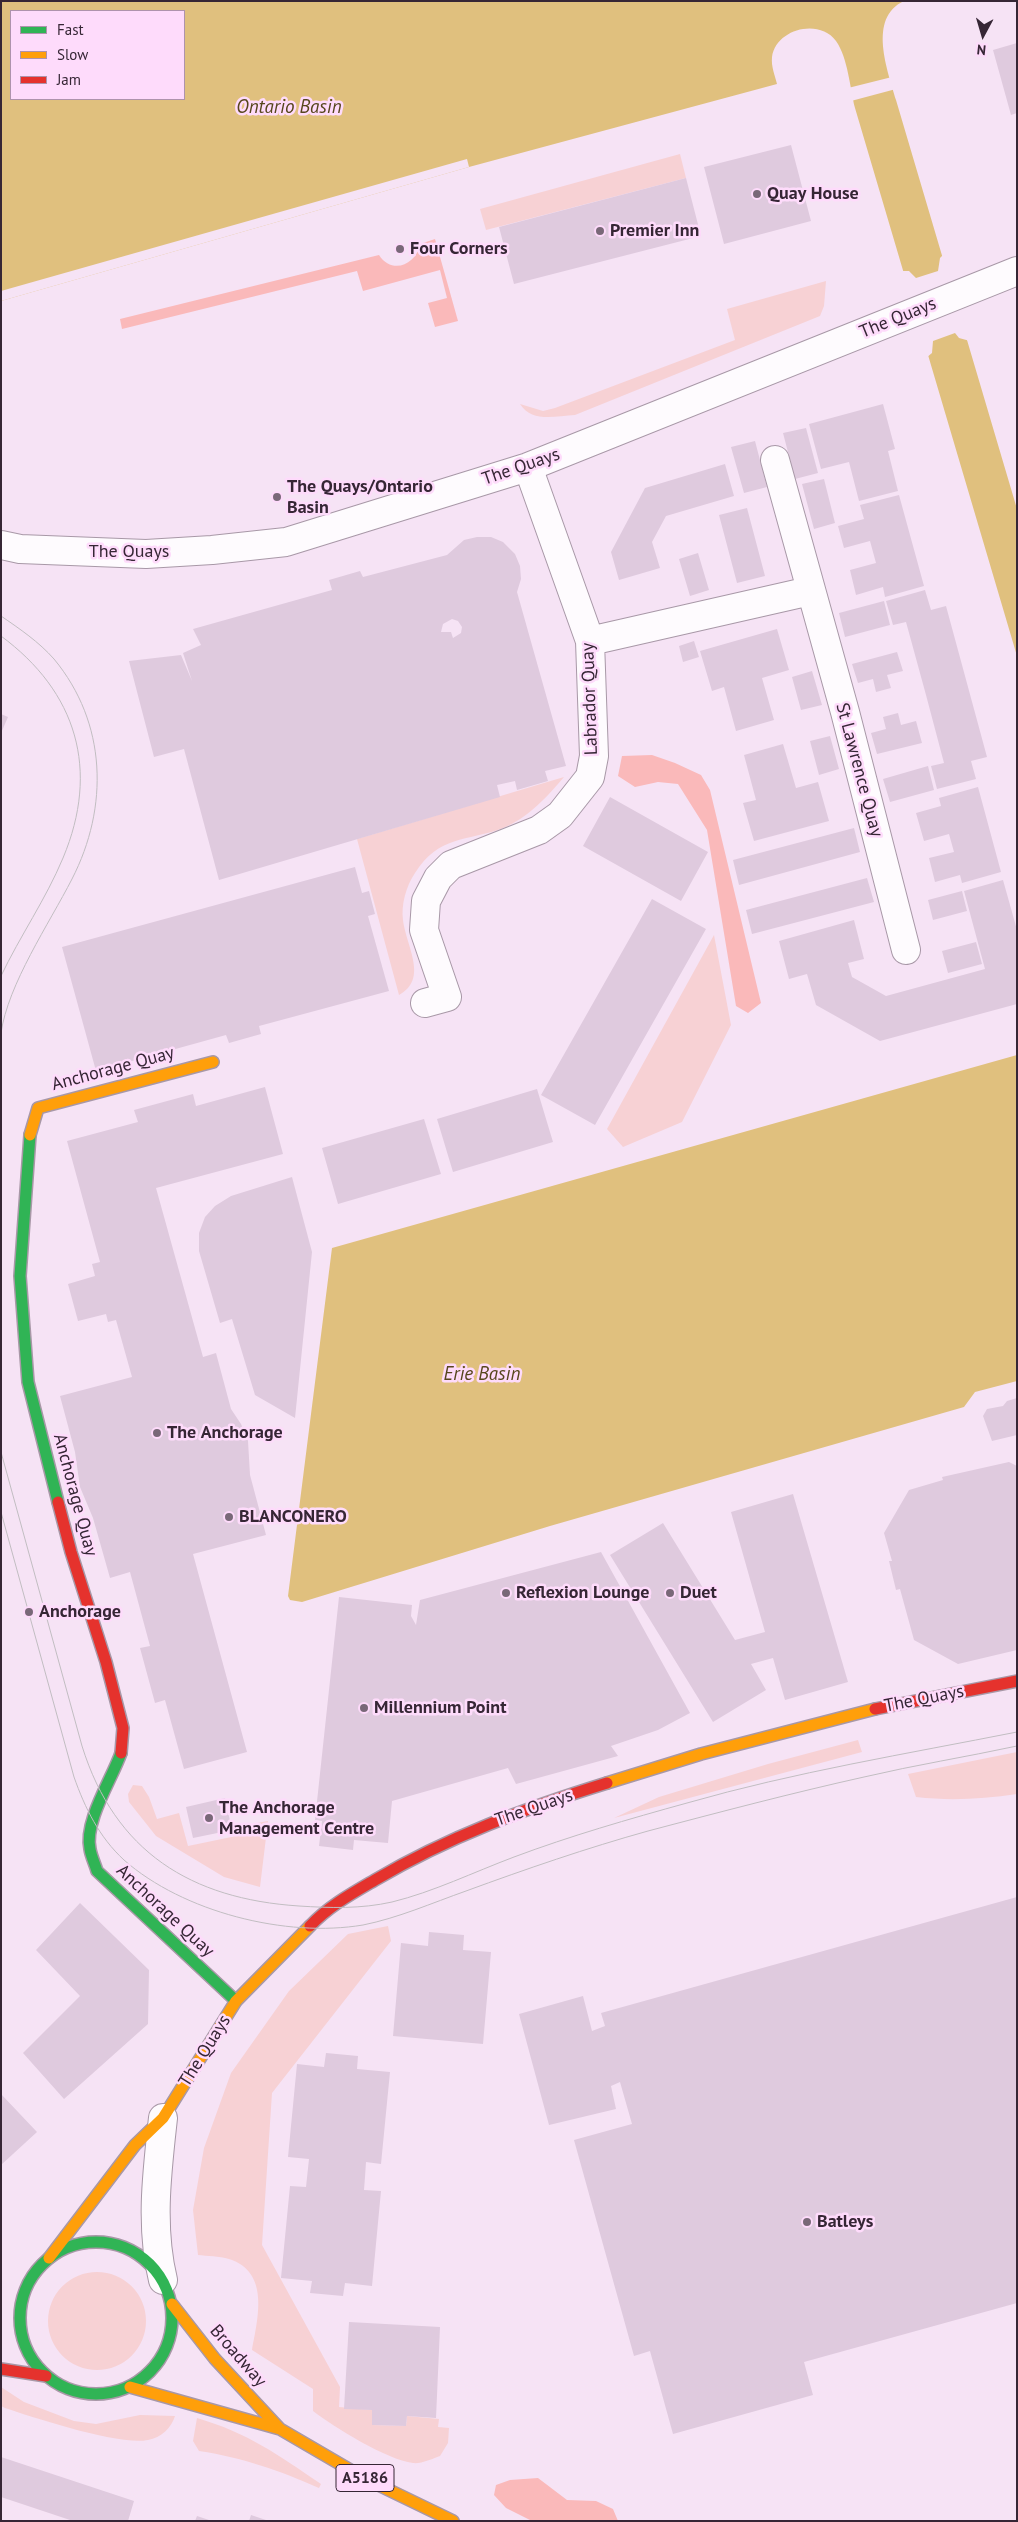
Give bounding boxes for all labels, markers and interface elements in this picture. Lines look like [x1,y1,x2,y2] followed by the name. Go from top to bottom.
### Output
[10,10,185,100] legend
[958,10,1008,60] north arrow
[57,20,84,39] text: Fast
[976,40,987,59] text: N
[57,45,88,64] text: Slow
[57,70,81,89] text: Jam
[236,97,342,119] water label: Ontario Basin
[767,183,859,205] place label: Quay House
[751,188,763,200] marker: Quay House
[610,220,699,242] place label: Premier Inn
[594,225,606,237] marker: Premier Inn
[410,238,508,260] place label: Four Corners
[394,243,406,255] marker: Four Corners
[857,293,939,343] street label: The Quays
[479,444,563,490] street label: The Quays
[287,476,433,518] place label: The Quays/Ontario Basin
[271,491,283,503] marker: The Quays/Ontario Basin
[89,541,169,563] street label: The Quays
[577,643,603,755] street label: Labrador Quay
[831,701,887,839] street label: St Lawrence Quay
[49,1042,177,1096] street label: Anchorage Quay
[444,1364,520,1386] water label: Erie Basin
[167,1422,283,1444] place label: The Anchorage
[151,1427,163,1439] marker: The Anchorage
[48,1431,102,1559] street label: Anchorage Quay
[239,1506,347,1528] place label: BLANCONERO
[223,1511,235,1523] marker: BLANCONERO
[516,1582,649,1604] place label: Reflexion Lounge
[680,1582,717,1604] place label: Duet
[500,1587,512,1599] marker: Reflexion Lounge
[664,1587,676,1599] marker: Duet
[39,1601,121,1623] place label: Anchorage
[23,1606,35,1618] marker: Anchorage
[882,1681,966,1717] street label: The Quays
[374,1697,506,1719] place label: Millennium Point
[358,1702,370,1714] marker: Millennium Point
[492,1785,576,1831] street label: The Quays
[219,1797,374,1840] place label: The Anchorage Management Centre
[203,1812,215,1824] marker: The Anchorage Management Centre
[112,1860,218,1962] street label: Anchorage Quay
[174,2011,236,2091] street label: The Quays
[817,2211,873,2233] place label: Batleys
[801,2216,813,2228] marker: Batleys
[205,2320,271,2392] street label: Broadway
[336,2464,394,2492] road number: A5186

